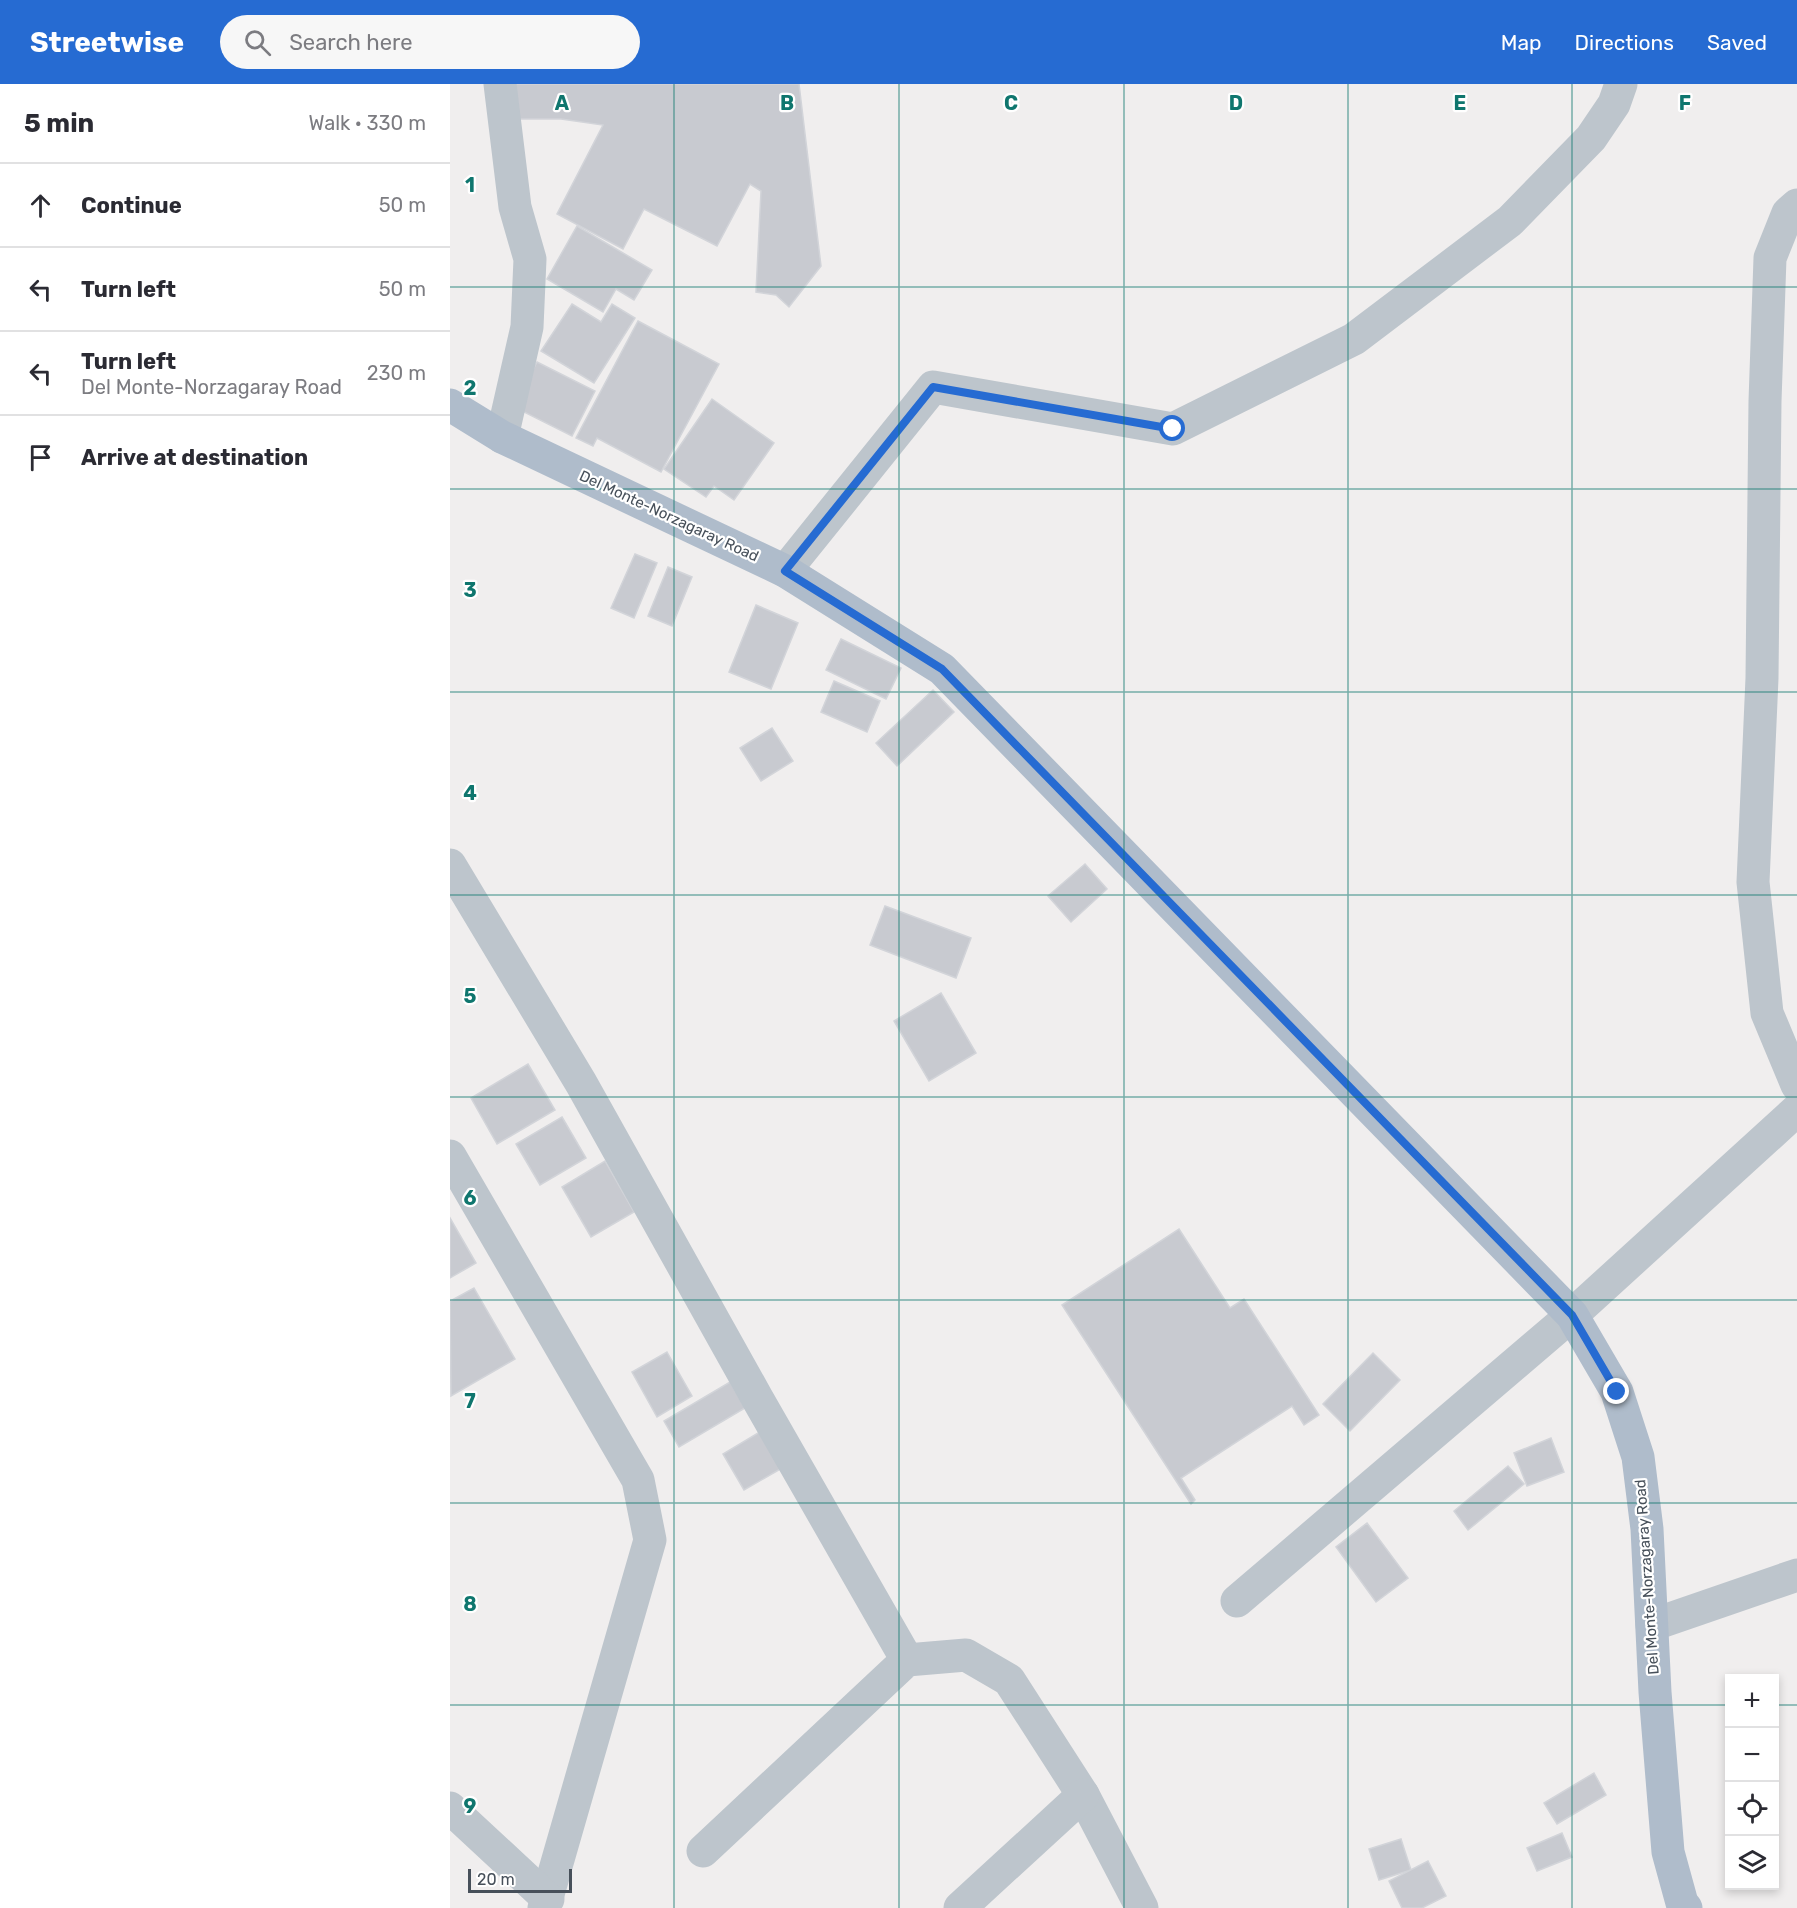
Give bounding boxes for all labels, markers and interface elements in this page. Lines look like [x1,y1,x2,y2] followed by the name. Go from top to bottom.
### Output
[220,15,640,69] search box
[30,26,184,59] text: Streetwise
[241,26,274,59] icon: search
[289,29,413,56] text: Search here
[1501,30,1542,55] text: Map
[1575,30,1674,55] text: Directions
[1707,30,1767,55] text: Saved
[555,91,570,115] text: A
[780,91,794,115] text: B
[1004,91,1018,115] text: C
[1229,91,1243,115] text: D
[1454,91,1466,115] text: E
[1679,91,1691,115] text: F
[24,108,94,139] text: 5 min
[309,111,426,135] text: Walk · 330 m
[465,173,475,197] text: 1
[24,189,57,222] icon: ahead
[81,192,182,219] text: Continue
[379,193,426,217] text: 50 m
[24,273,57,306] icon: left
[81,276,176,303] text: Turn left
[379,277,426,301] text: 50 m
[81,348,176,375] text: Turn left
[24,357,57,390] icon: left
[367,361,426,385] text: 230 m
[81,375,342,399] text: Del Monte-Norzagaray Road
[464,376,477,400] text: 2
[1159,415,1185,441] route start
[24,441,57,474] icon: arrive
[81,444,308,471] text: Arrive at destination
[577,466,761,566] street label: Del Monte-Norzagaray Road
[463,578,477,602] text: 3
[463,781,477,805] text: 4
[464,984,477,1008] text: 5
[463,1186,477,1210] text: 6
[1603,1378,1629,1404] route end
[464,1389,476,1413] text: 7
[1631,1479,1663,1675] street label: Del Monte-Norzagaray Road
[463,1592,477,1616] text: 8
[1725,1674,1779,1890] map controls
[1725,1674,1779,1728] button: +
[1725,1728,1779,1782] button: −
[1725,1782,1779,1836] button: locate
[464,1794,477,1818] text: 9
[1725,1836,1779,1890] button: layers
[468,1866,572,1894] scale bar
[477,1870,515,1889] text: 20 m

